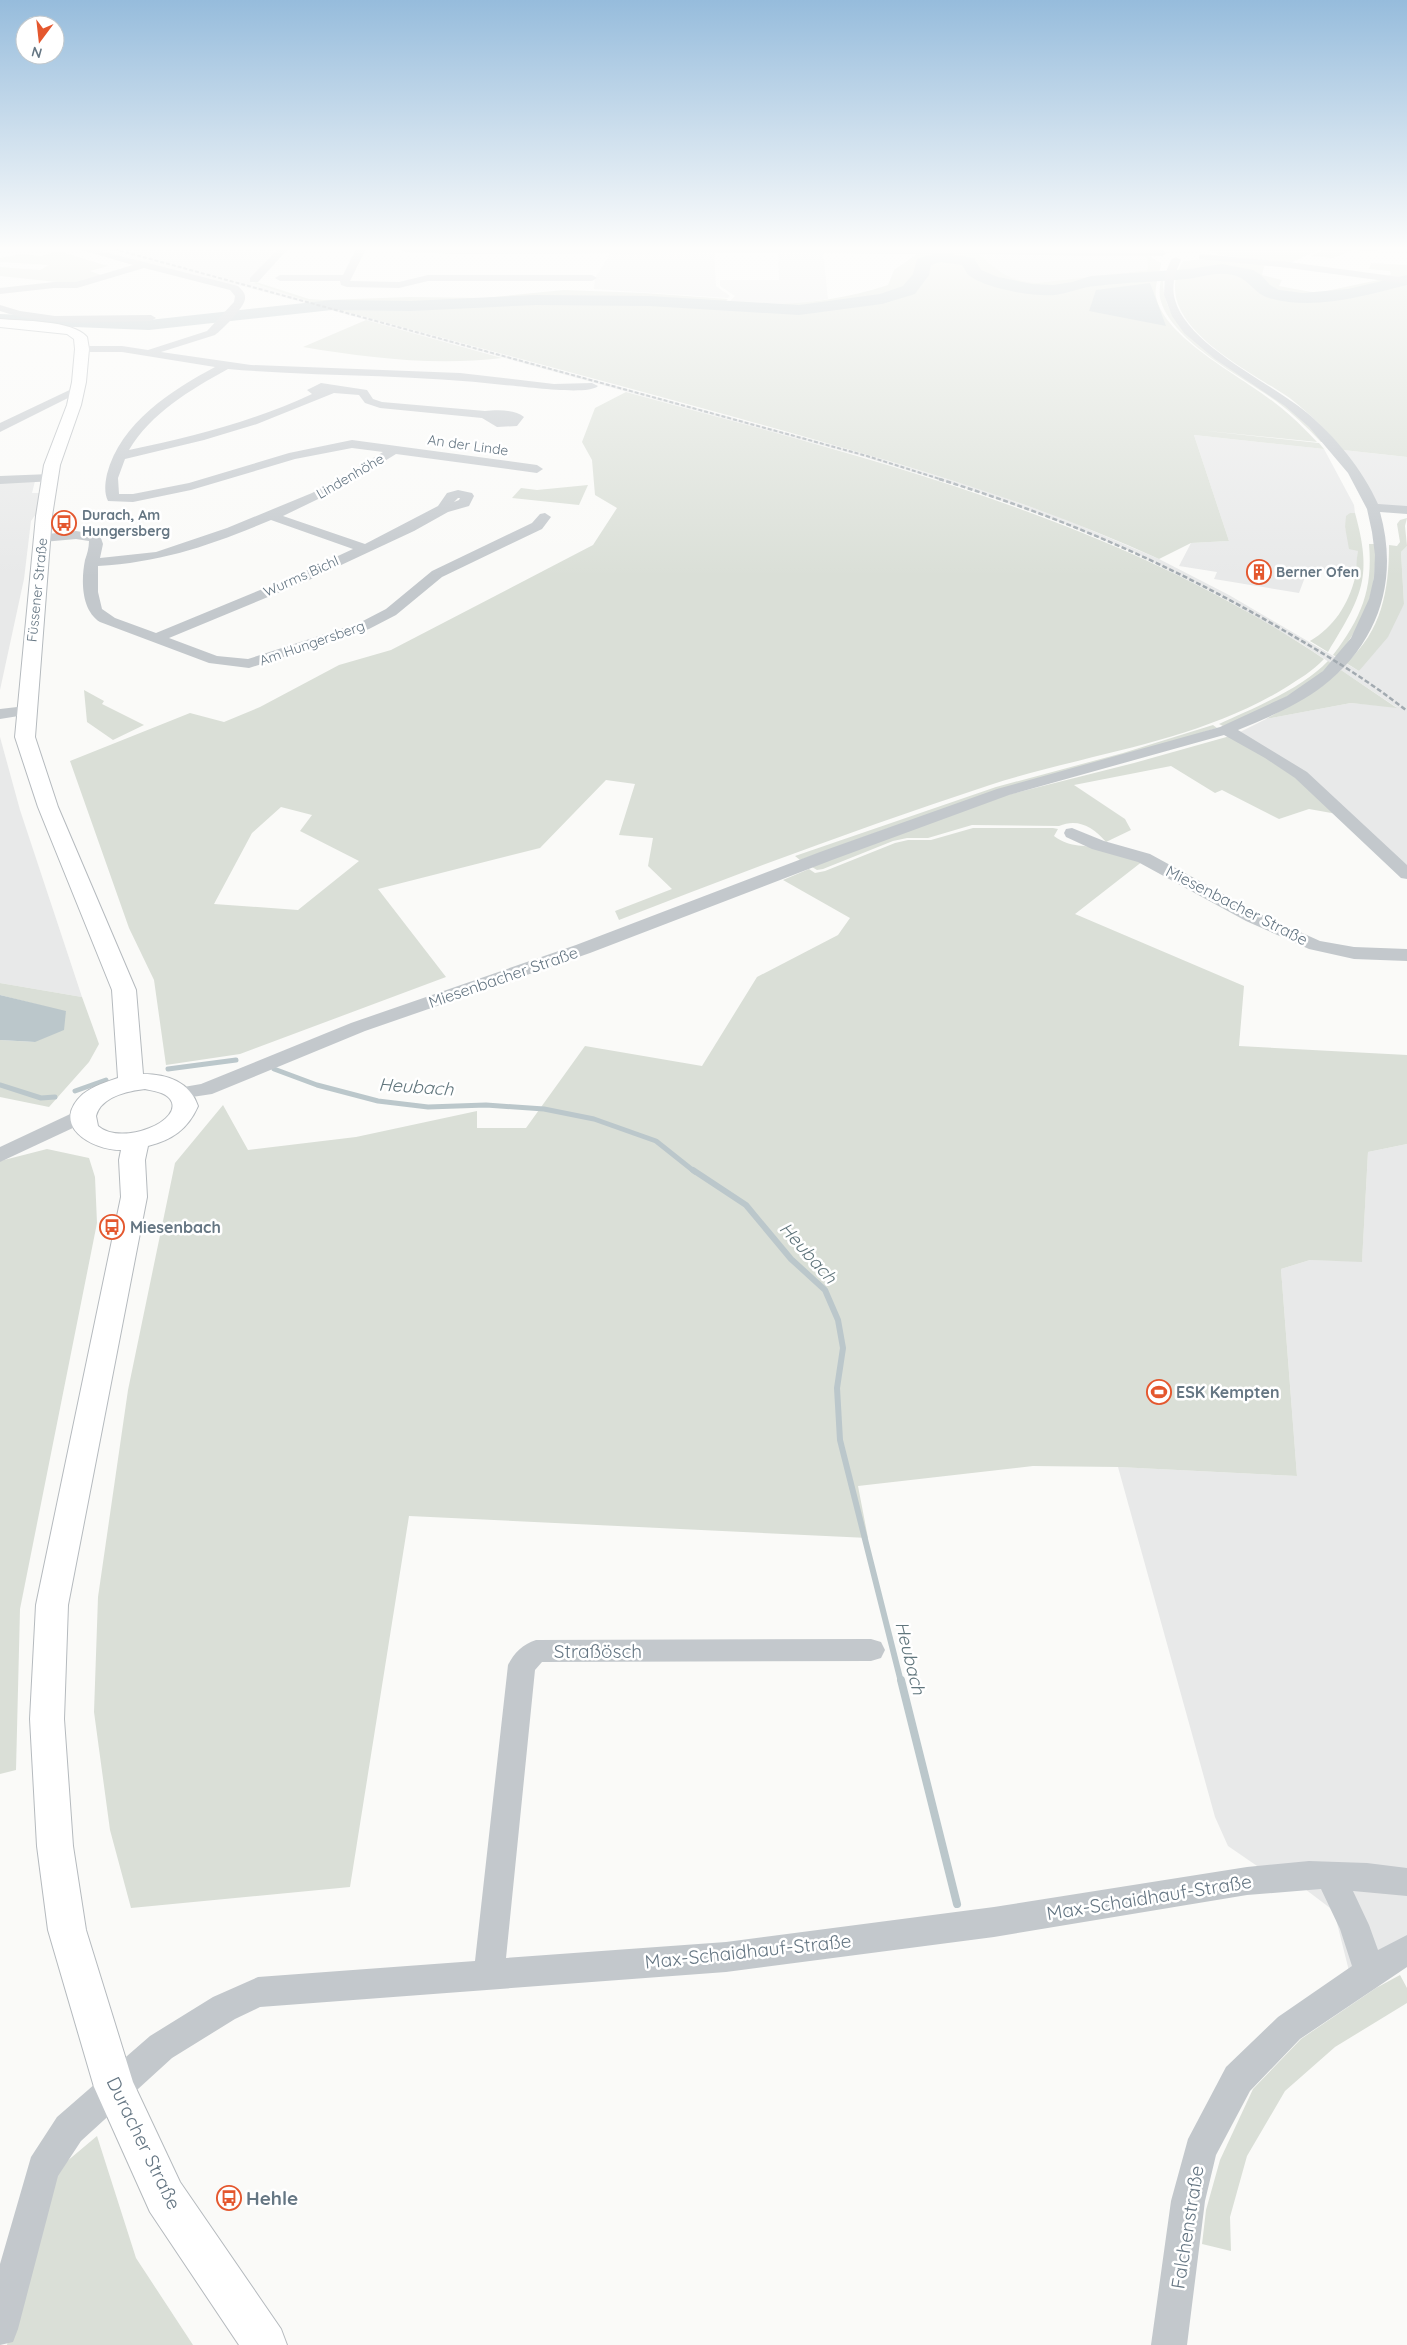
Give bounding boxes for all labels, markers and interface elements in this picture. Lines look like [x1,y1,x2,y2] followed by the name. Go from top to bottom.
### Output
[15,15,65,65] north arrow
[29,43,44,63] text: N
[426,430,510,460] street label: An der Linde
[313,449,387,503] street label: Lindenhöhe
[82,506,170,540] place label: Durach, Am Hungersberg
[51,510,77,536] bus stop icon: Durach, Am Hungersberg
[23,537,51,643] street label: Füssener Straße
[261,551,341,601] street label: Wurms Bichl
[1246,559,1272,585] building icon: Berner Ofen
[1276,563,1359,581] place label: Berner Ofen
[257,617,367,669] street label: Am Hungersberg
[1163,861,1311,949] street label: Miesenbacher Straße
[426,942,580,1012] street label: Miesenbacher Straße
[378,1072,455,1101] water label: Heubach
[99,1214,125,1240] bus stop icon: Miesenbach
[130,1217,221,1237] place label: Miesenbach
[775,1217,842,1289] water label: Heubach
[1146,1379,1172,1405] sports icon: ESK Kempten
[1176,1382,1280,1402] place label: ESK Kempten
[890,1619,931,1698] water label: Heubach
[554,1639,642,1663] street label: Straßösch
[1045,1869,1253,1925] street label: Max-Schaidhauf-Straße
[644,1928,852,1974] street label: Max-Schaidhauf-Straße
[101,2073,187,2213] street label: Duracher Straße
[1165,2164,1209,2290] street label: Falchenstraße
[216,2185,242,2211] bus stop icon: Hehle
[246,2186,298,2210] place label: Hehle

